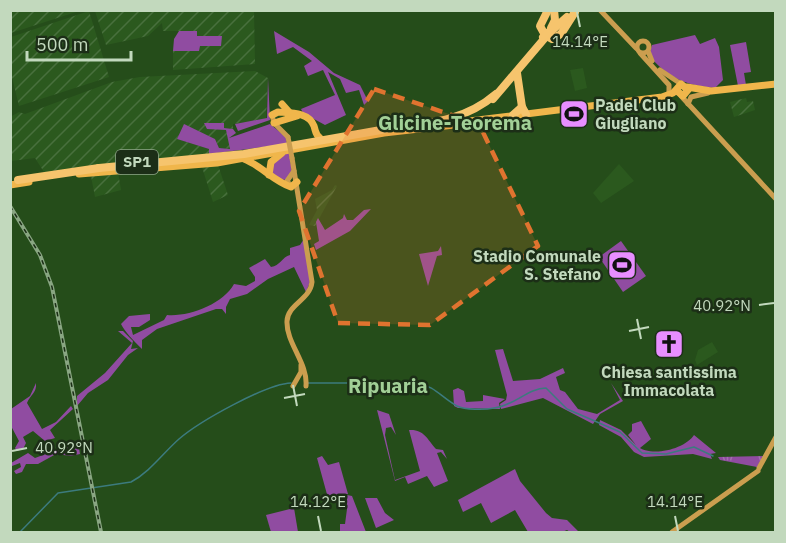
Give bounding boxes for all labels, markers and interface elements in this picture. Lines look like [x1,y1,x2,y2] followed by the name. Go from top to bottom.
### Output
[27,24,130,62] scale bar
[552,32,608,51] text: 14.14°E
[36,33,88,56] text: 500 m
[595,95,677,133] place label: Padel Club Giugliano
[558,98,590,130] sports icon: Padel Club Giugliano
[378,109,532,136] district label: Glicine-Teorema
[116,150,158,174] road number: SP1
[473,246,601,284] place label: Stadio Comunale S. Stefano
[606,249,638,281] sports icon: Stadio Comunale S. Stefano
[693,296,751,315] text: 40.92°N
[653,328,685,360] church icon: Chiesa santissima Immacolata
[601,362,737,400] place label: Chiesa santissima Immacolata
[348,372,428,399] district label: Ripuaria
[35,438,93,457] text: 40.92°N
[290,492,346,511] text: 14.12°E
[647,492,703,511] text: 14.14°E

